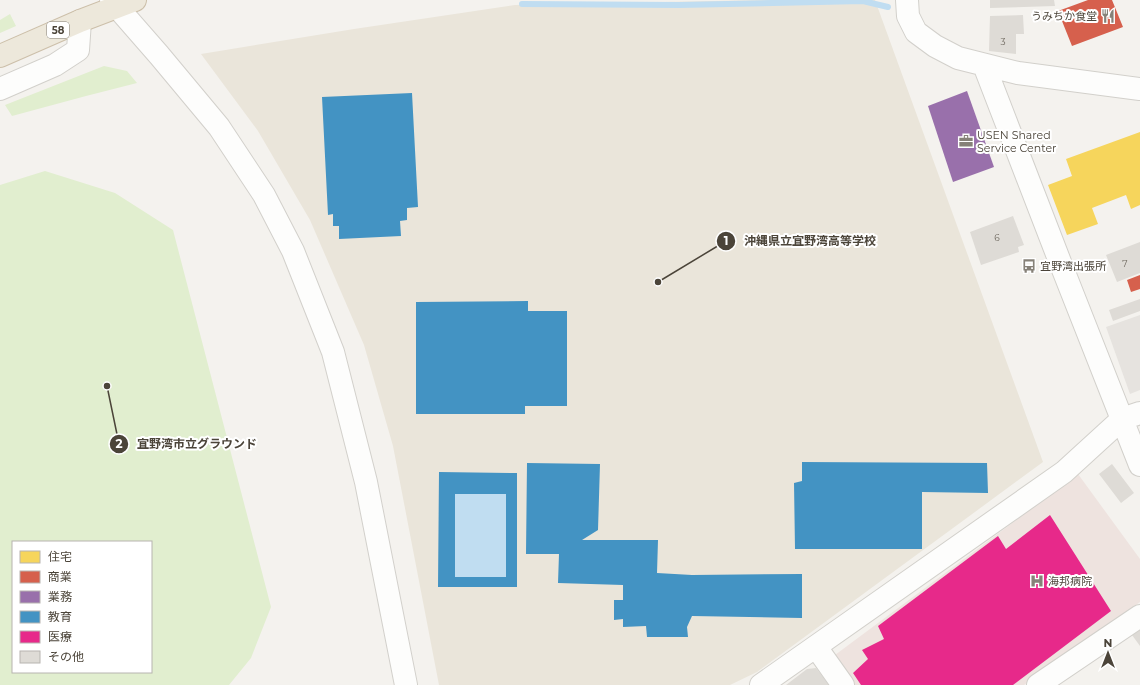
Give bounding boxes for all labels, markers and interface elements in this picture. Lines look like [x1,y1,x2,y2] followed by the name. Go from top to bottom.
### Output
[1100,8,1116,24] restaurant icon: うみちか食堂
[1031,9,1097,23] place label: うみちか食堂
[47,22,69,38] road number: 58
[1000,36,1006,47] house number: 3
[977,128,1056,155] place label: USEN Shared Service Center
[958,133,974,149] office icon: USEN Shared Service Center
[716,229,884,253] callout: 沖縄県立宜野湾高等学校
[994,232,1000,243] house number: 6
[724,233,728,248] text: 1
[744,233,876,248] text: 沖縄県立宜野湾高等学校
[1021,258,1037,274] bus stop icon: 宜野湾出張所
[1122,258,1128,269] house number: 7
[1040,259,1107,273] place label: 宜野湾出張所
[109,432,265,456] callout: 宜野湾市立グラウンド
[115,436,123,451] text: 2
[137,436,257,451] text: 宜野湾市立グラウンド
[12,541,152,673] legend
[48,549,72,564] text: 住宅
[48,569,72,584] text: 商業
[1029,573,1045,589] hospital icon: 海邦病院
[1048,574,1092,588] place label: 海邦病院
[48,589,72,604] text: 業務
[48,609,72,624] text: 教育
[48,629,72,644] text: 医療
[1088,633,1128,673] north arrow
[1104,636,1112,650] text: N
[48,649,84,664] text: その他

